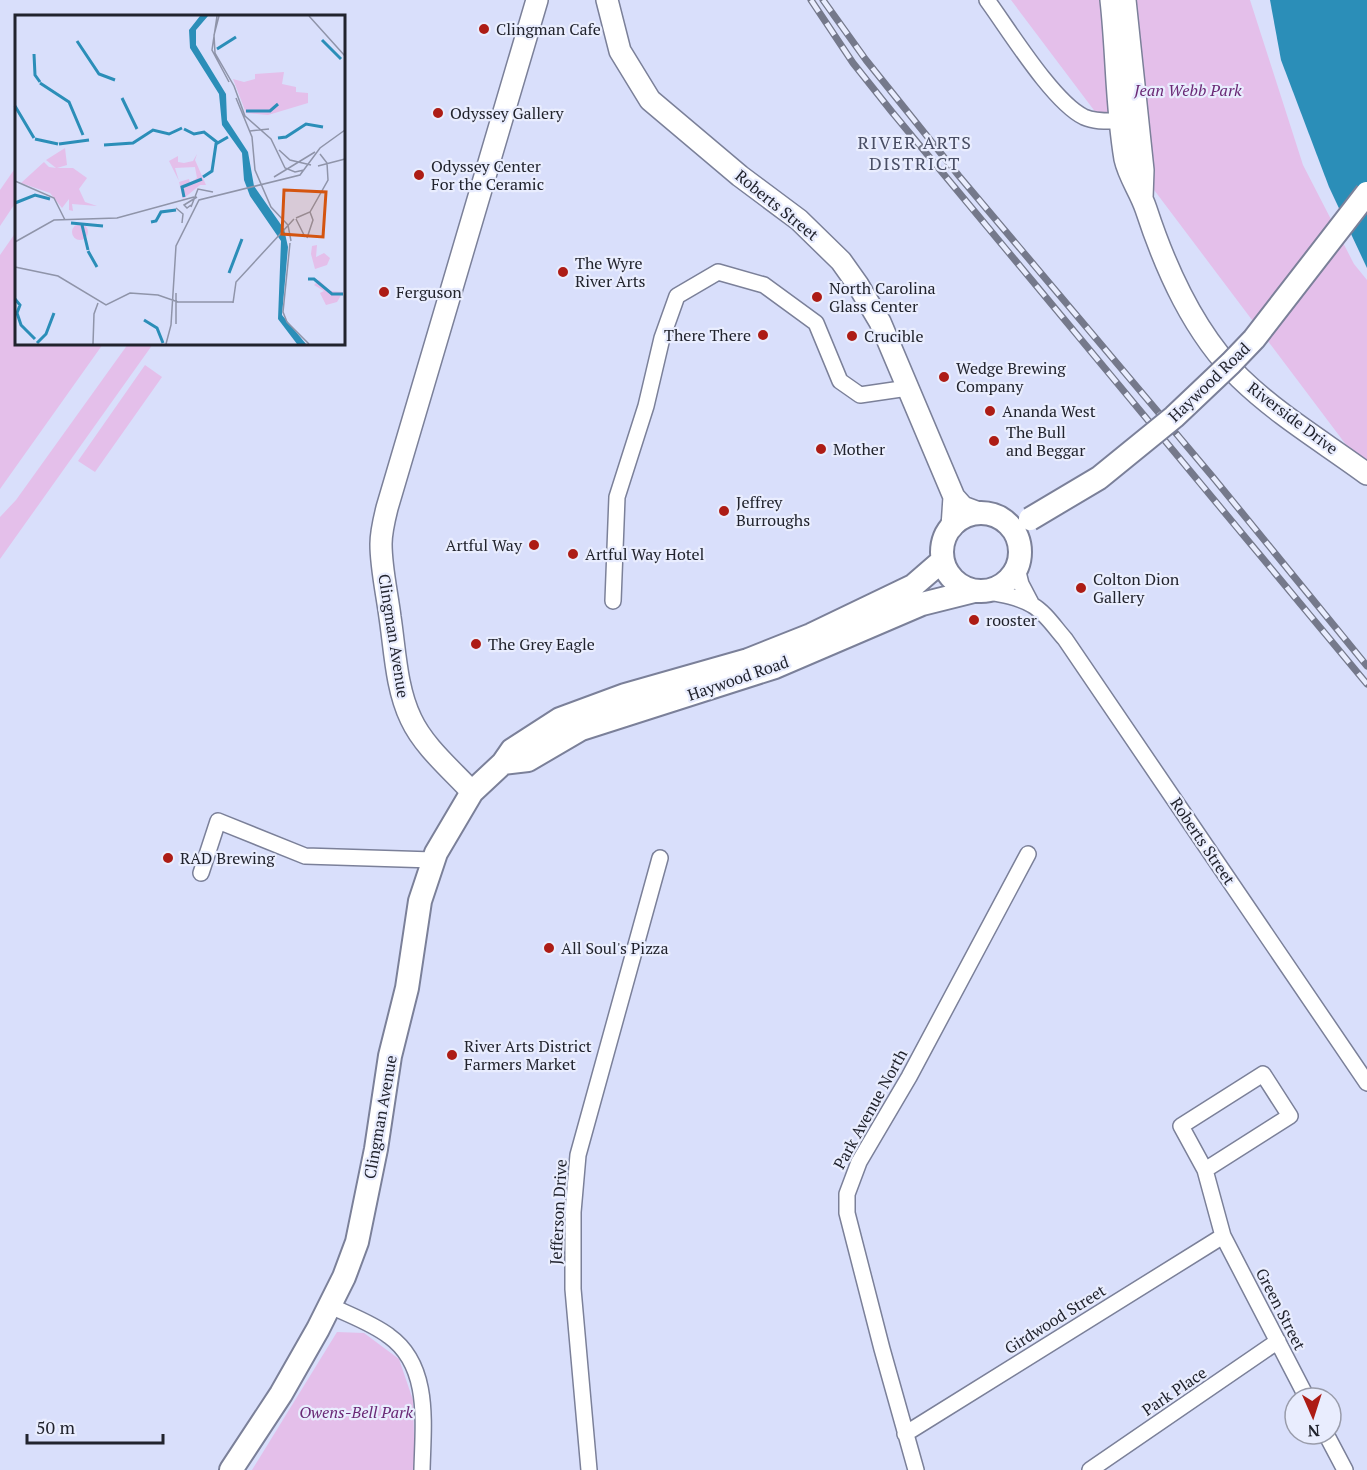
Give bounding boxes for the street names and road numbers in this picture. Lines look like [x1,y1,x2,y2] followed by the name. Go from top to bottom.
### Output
[731,165,823,245] street label: Roberts Street
[1163,337,1255,427] street label: Haywood Road
[1243,377,1343,459] street label: Riverside Drive
[373,572,415,700] street label: Clingman Avenue
[684,650,792,706] street label: Haywood Road
[1166,793,1240,889] street label: Roberts Street
[828,1045,912,1173] street label: Park Avenue North
[358,1053,402,1181] street label: Clingman Avenue
[544,1159,572,1265] street label: Jefferson Drive
[1251,1264,1311,1354] street label: Green Street
[1000,1279,1110,1359] street label: Girdwood Street
[1137,1361,1211,1421] street label: Park Place

